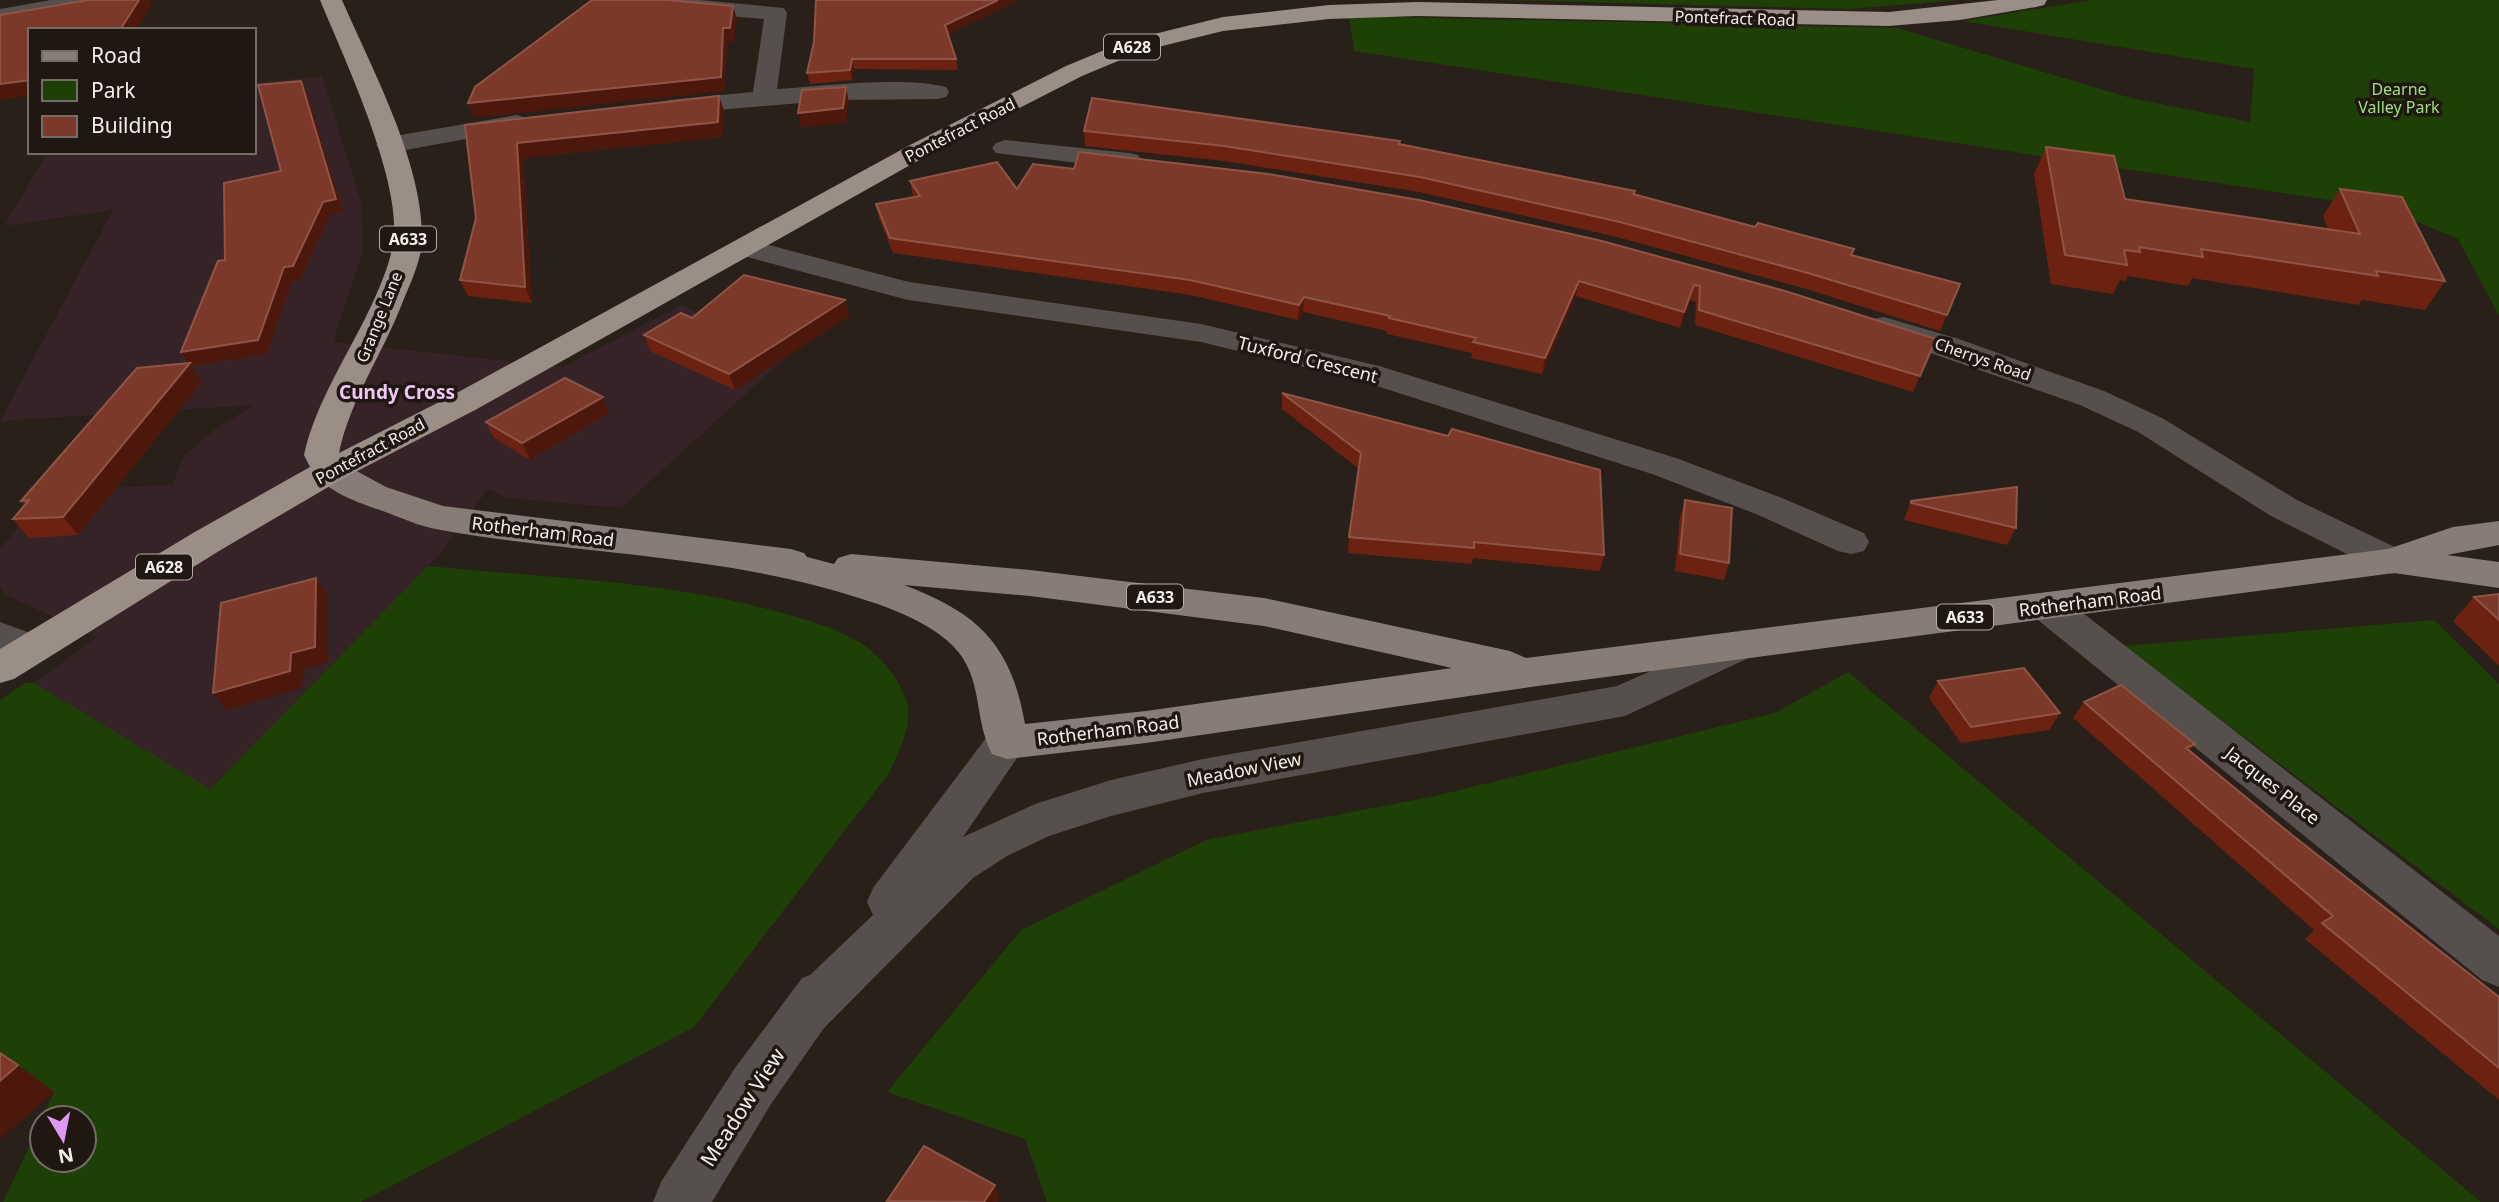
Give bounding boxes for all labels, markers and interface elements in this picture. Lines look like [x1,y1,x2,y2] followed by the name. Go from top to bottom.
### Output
[1674,5,1796,31] street label: Pontefract Road
[28,28,256,154] legend
[1104,34,1160,60] road number: A628
[91,41,141,69] text: Road
[91,76,136,104] text: Park
[2358,78,2440,118] park label: Dearne Valley Park
[901,93,1019,167] street label: Pontefract Road
[91,111,173,139] text: Building
[380,227,436,252] road number: A633
[351,268,407,366] street label: Grange Lane
[1236,330,1381,388] street label: Tuxford Crescent
[1932,332,2034,386] street label: Cherrys Road
[339,379,455,405] district label: Cundy Cross
[311,413,429,489] street label: Pontefract Road
[470,510,616,552] street label: Rotherham Road
[136,554,192,580] road number: A628
[2017,580,2163,622] street label: Rotherham Road
[1127,584,1183,610] road number: A633
[1937,604,1993,630] road number: A633
[1035,709,1181,751] street label: Rotherham Road
[2219,739,2325,829] street label: Jacques Place
[1185,746,1303,792] street label: Meadow View
[693,1042,791,1172] street label: Meadow View
[28,1104,98,1174] north arrow
[56,1142,76,1170] text: N

